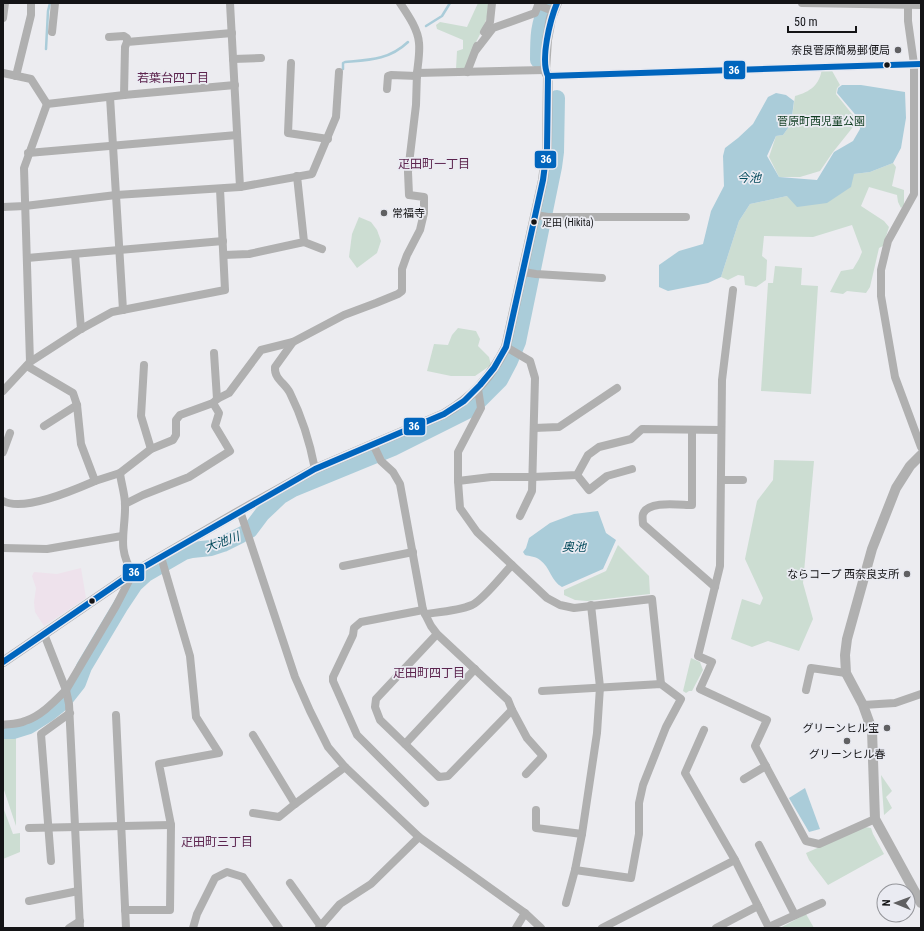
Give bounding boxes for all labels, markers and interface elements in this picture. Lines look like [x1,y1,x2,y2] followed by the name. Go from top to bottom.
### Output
[788,8,856,34] scale bar
[794,15,818,29] text: 50 m
[791,44,890,57] place label: 奈良菅原簡易郵便局
[893,45,903,55] marker: 奈良菅原簡易郵便局
[723,60,746,80] line badge: 36
[882,60,892,70] unlabelled marker
[728,64,740,77] text: 36
[137,71,209,85] district label: 若葉台四丁目
[777,115,865,128] park label: 菅原町西児童公園
[534,150,557,169] line badge: 36
[540,153,552,166] text: 36
[398,157,470,171] district label: 疋田町一丁目
[737,171,762,185] water label: 今池
[392,207,425,220] place label: 常福寺
[379,208,389,218] marker: 常福寺
[529,217,539,227] marker: 疋田 (Hikita)
[542,217,594,229] place label: 疋田 (Hikita)
[403,417,426,436] line badge: 36
[408,420,420,433] text: 36
[203,529,243,555] water label: 大池川
[562,540,587,554] water label: 奥池
[122,563,145,582] line badge: 36
[128,566,140,579] text: 36
[787,568,900,581] place label: ならコープ 西奈良支所
[902,569,912,579] marker: ならコープ 西奈良支所
[87,596,97,606] unlabelled marker
[393,666,465,680] district label: 疋田町四丁目
[803,722,879,735] place label: グリーンヒル宝
[882,723,892,733] marker: グリーンヒル宝
[842,736,852,746] marker: グリーンヒル春
[809,748,885,761] place label: グリーンヒル春
[181,835,253,849] district label: 疋田町三丁目
[876,883,916,923] north arrow
[880,899,893,906] text: N

